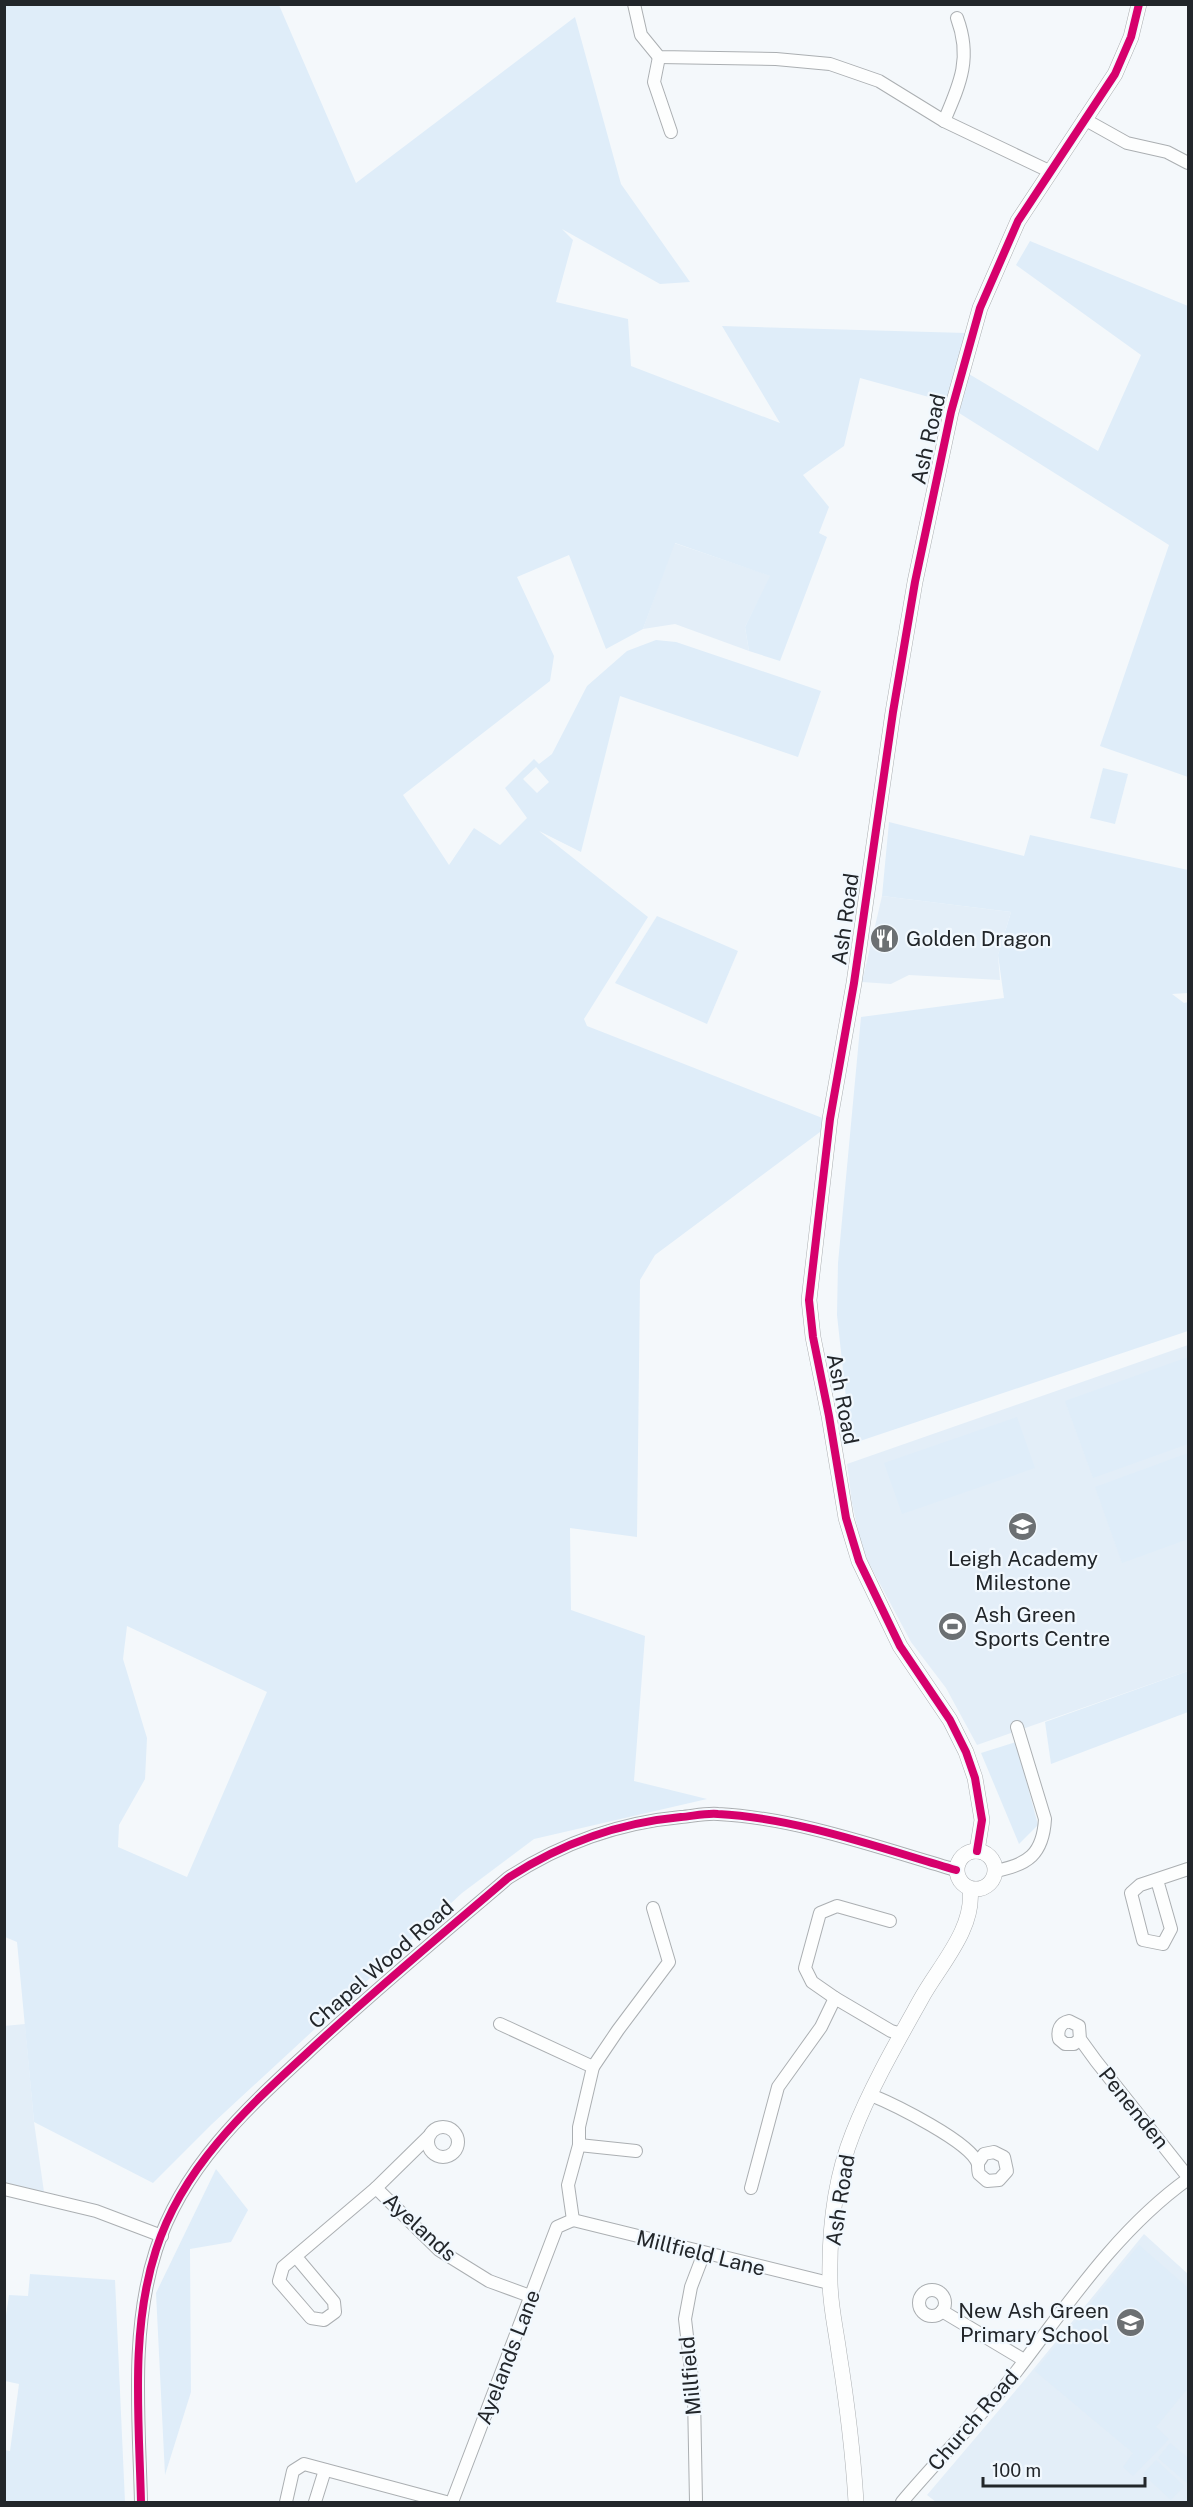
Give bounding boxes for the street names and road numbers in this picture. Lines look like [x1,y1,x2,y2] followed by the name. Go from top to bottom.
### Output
[905,391,951,487] street label: Ash Road
[826,872,864,966] street label: Ash Road
[822,1351,864,1447] street label: Ash Road
[303,1894,459,2034] street label: Chapel Wood Road
[1094,2062,1174,2154] street label: Penenden
[820,2153,860,2247] street label: Ash Road
[378,2188,462,2266] street label: Ayelands
[634,2225,768,2281] street label: Millfield Lane
[471,2286,545,2428] street label: Ayelands Lane
[674,2335,706,2417] street label: Millfield
[923,2365,1023,2475] street label: Church Road

